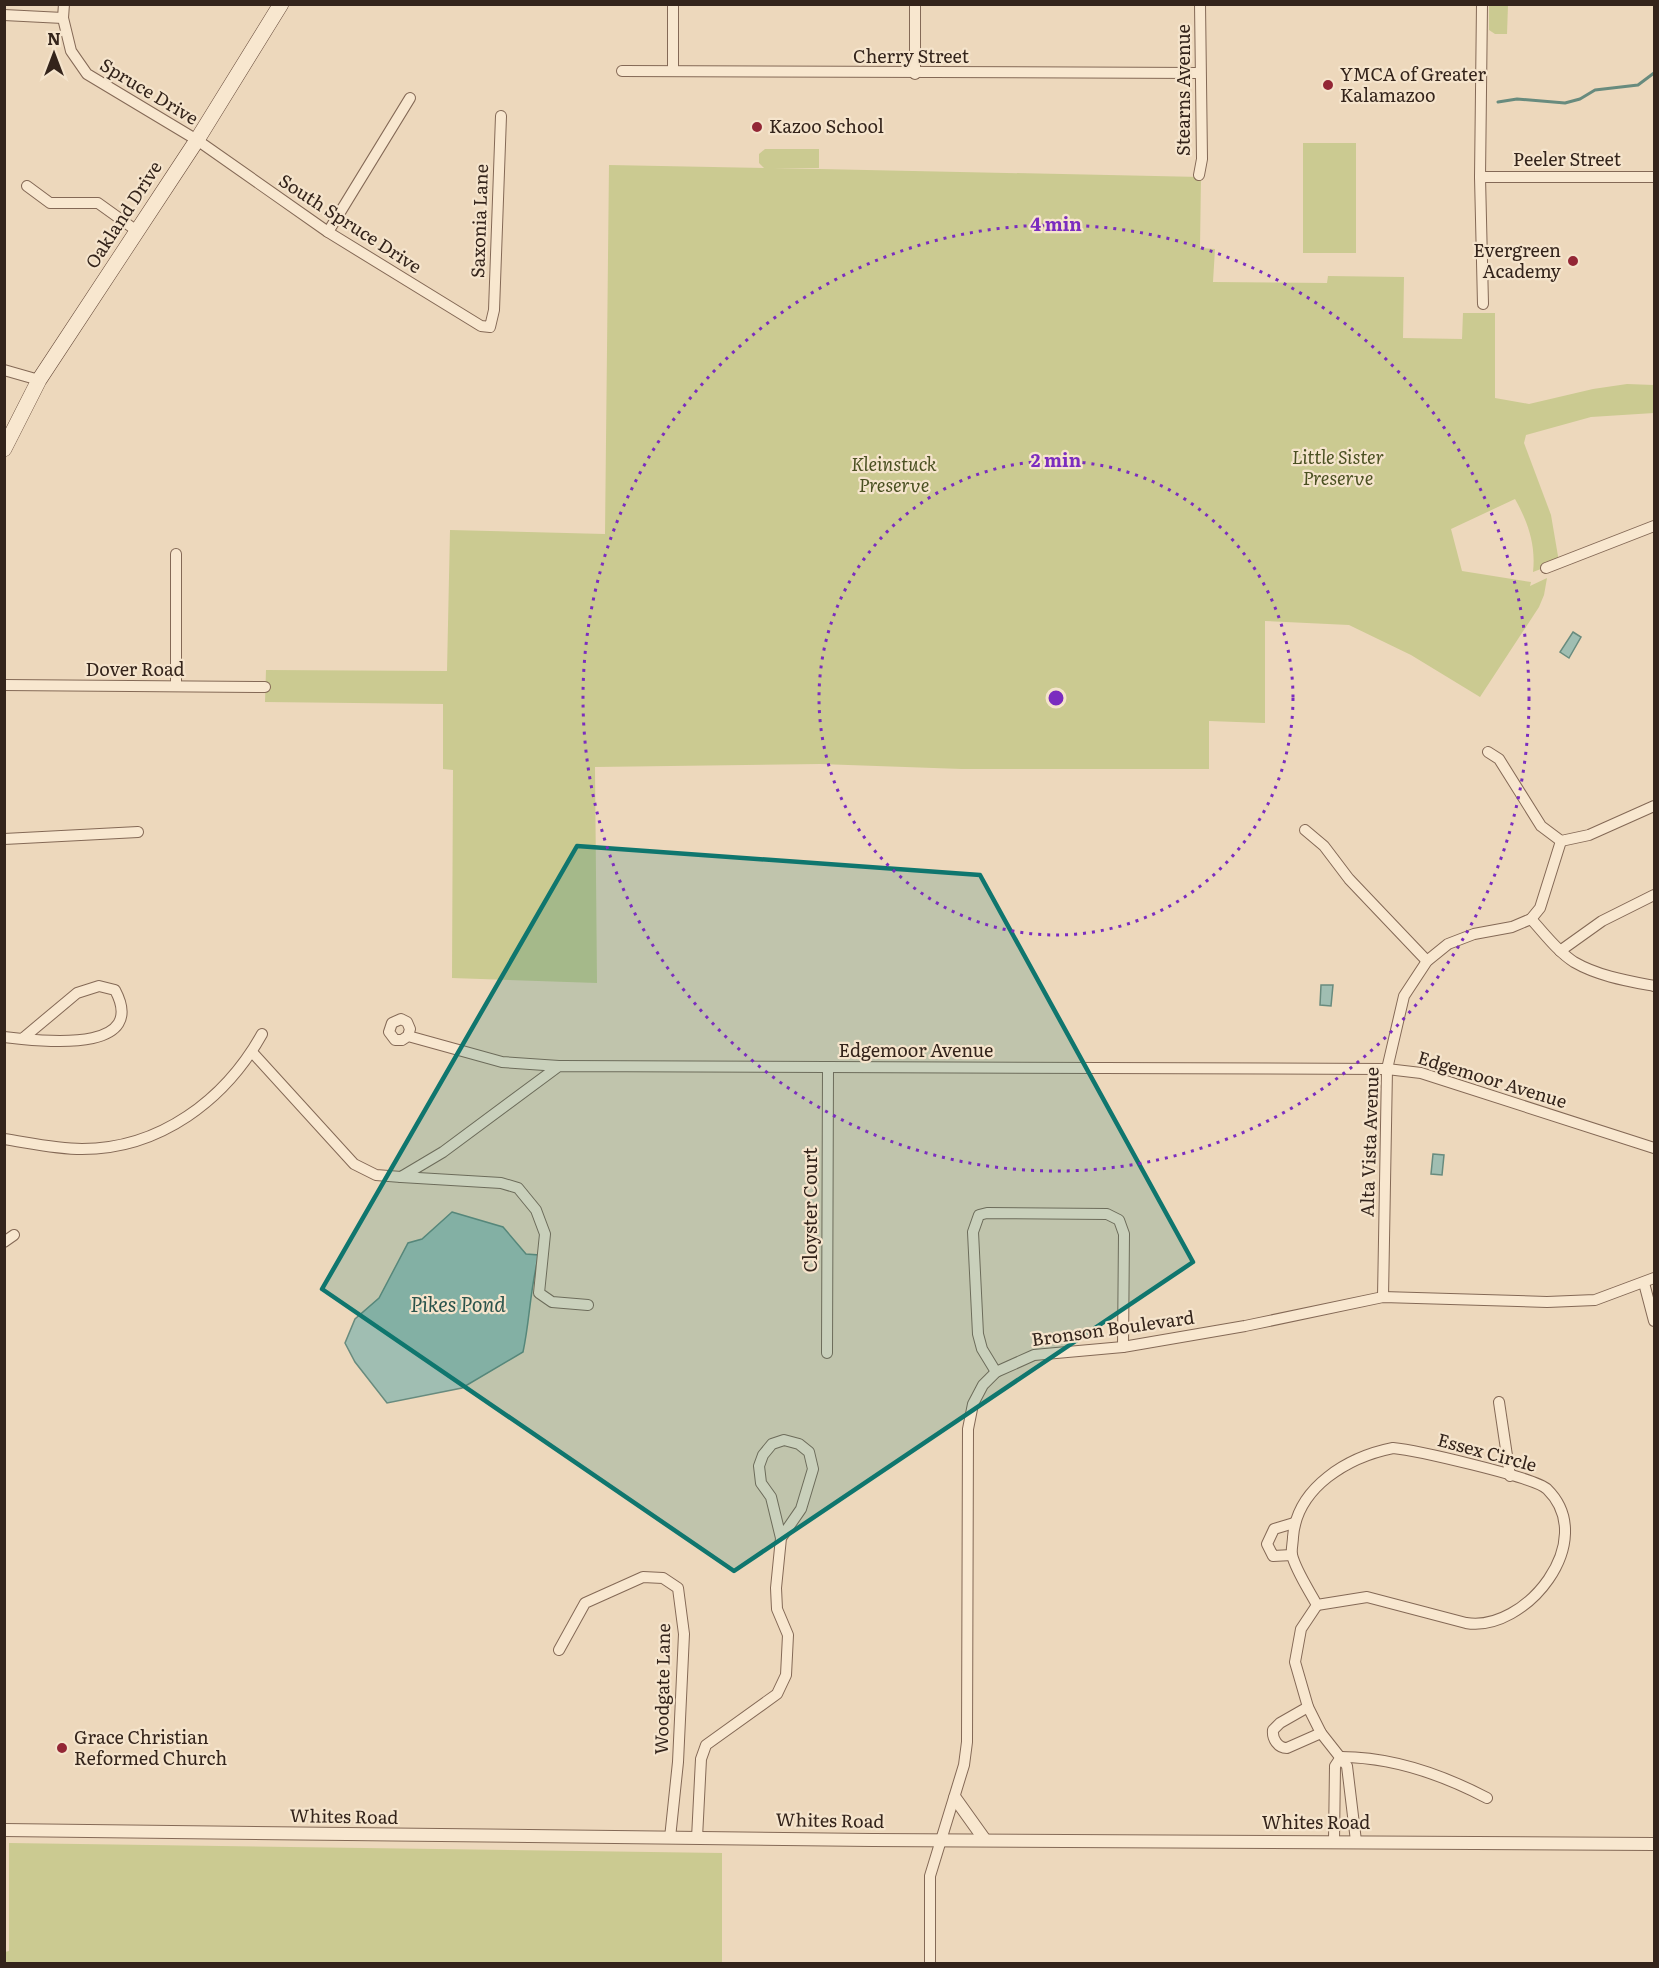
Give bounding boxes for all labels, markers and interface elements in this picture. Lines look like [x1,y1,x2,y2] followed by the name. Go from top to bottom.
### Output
[24,24,84,84] north arrow
[1169,24,1196,156] street label: Stearns Avenue
[47,26,61,50] text: N
[853,42,970,69] street label: Cherry Street
[95,51,204,131] street label: Spruce Drive
[1340,60,1486,108] place label: YMCA of Greater Kalamazoo
[1321,78,1335,92] marker: YMCA of Greater Kalamazoo
[769,112,884,139] place label: Kazoo School
[750,120,764,134] marker: Kazoo School
[1513,145,1622,172] street label: Peeler Street
[78,155,168,273] street label: Oakland Drive
[463,164,494,278] street label: Saxonia Lane
[274,166,428,279] street label: South Spruce Drive
[1030,210,1082,237] text: 4 min
[1473,236,1562,284] place label: Evergreen Academy
[1566,254,1580,268] marker: Evergreen Academy
[1292,443,1384,491] park label: Little Sister Preserve
[1031,446,1082,473] text: 2 min
[851,450,937,498] park label: Kleinstuck Preserve
[85,655,185,682] street label: Dover Road
[1046,688,1066,708] centre of rings
[839,1036,993,1063] street label: Edgemoor Avenue
[1414,1043,1570,1114] street label: Edgemoor Avenue
[1352,1066,1385,1217] street label: Alta Vista Avenue
[796,1147,823,1273] street label: Cloyster Court
[410,1288,506,1318] water label: Pikes Pond
[1030,1303,1196,1352] street label: Bronson Boulevard
[1435,1425,1540,1478] street label: Essex Circle
[647,1623,676,1755] street label: Woodgate Lane
[74,1723,227,1771] place label: Grace Christian Reformed Church
[55,1741,69,1755] marker: Grace Christian Reformed Church
[289,1801,399,1830] street label: Whites Road
[775,1805,885,1834] street label: Whites Road
[1262,1808,1370,1835] street label: Whites Road

